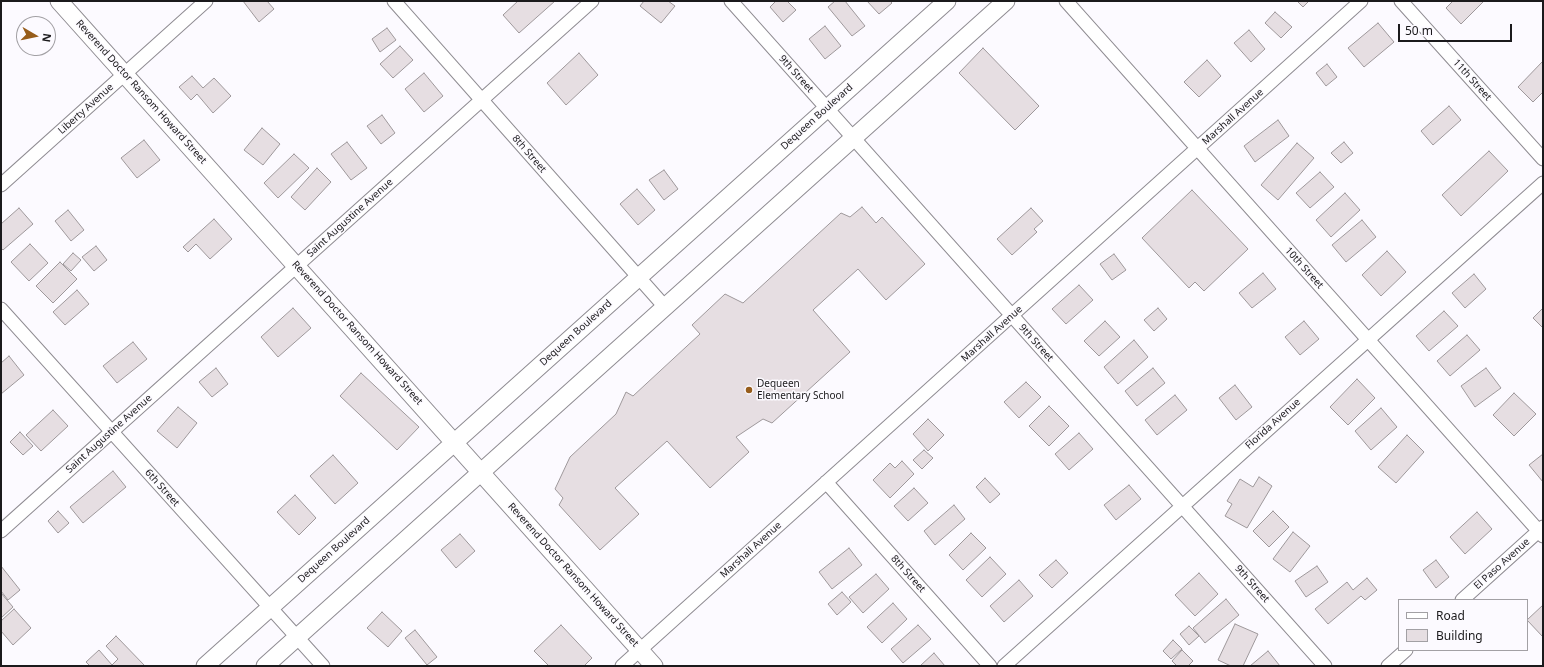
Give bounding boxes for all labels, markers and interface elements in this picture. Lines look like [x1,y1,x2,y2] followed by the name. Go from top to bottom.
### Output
[16,16,56,56] north arrow
[1400,16,1514,42] scale bar
[73,18,209,166] street label: Reverend Doctor Ransom Howard Street
[1405,22,1433,39] text: 50 m
[39,32,55,43] text: N
[776,53,816,95] street label: 9th Street
[1450,57,1494,103] street label: 11th Street
[56,81,116,137] street label: Liberty Avenue
[778,81,856,153] street label: Dequeen Boulevard
[1200,86,1266,148] street label: Marshall Avenue
[509,133,549,175] street label: 8th Street
[305,176,395,260] street label: Saint Augustine Avenue
[1282,245,1326,291] street label: 10th Street
[289,259,425,407] street label: Reverend Doctor Ransom Howard Street
[537,297,615,369] street label: Dequeen Boulevard
[959,303,1025,365] street label: Marshall Avenue
[1016,322,1056,364] street label: 9th Street
[757,378,844,402] place label: Dequeen Elementary School
[744,385,754,395] marker: Dequeen Elementary School
[64,392,154,476] street label: Saint Augustine Avenue
[1243,396,1303,452] street label: Florida Avenue
[142,467,182,509] street label: 6th Street
[505,501,641,649] street label: Reverend Doctor Ransom Howard Street
[295,514,373,586] street label: Dequeen Boulevard
[718,519,784,581] street label: Marshall Avenue
[1472,536,1532,592] street label: El Paso Avenue
[888,553,928,595] street label: 8th Street
[1232,563,1272,605] street label: 9th Street
[1398,599,1528,651] legend
[1436,607,1465,624] text: Road
[1436,627,1483,644] text: Building

